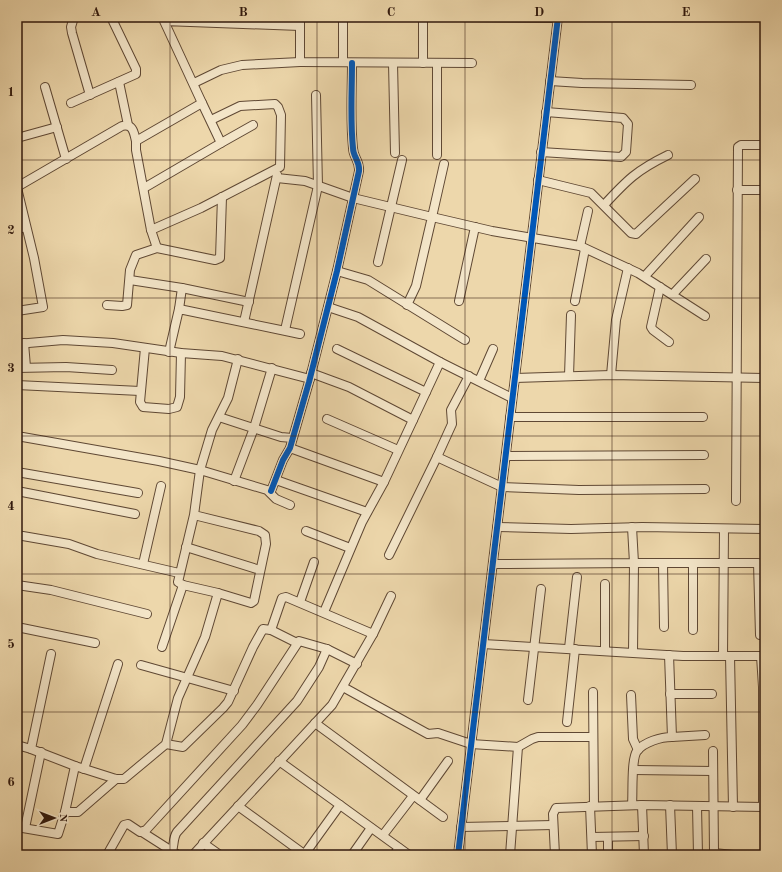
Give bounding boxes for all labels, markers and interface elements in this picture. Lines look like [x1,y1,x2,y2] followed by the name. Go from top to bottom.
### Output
[91,6,101,19] text: A
[238,6,248,19] text: B
[387,6,395,19] text: C
[534,6,544,19] text: D
[682,6,691,19] text: E
[7,86,15,99] text: 1
[7,224,15,237] text: 2
[7,362,15,375] text: 3
[7,500,15,513] text: 4
[7,638,15,651] text: 5
[7,776,15,789] text: 6
[34,798,74,838] north arrow
[57,814,68,823] text: N

